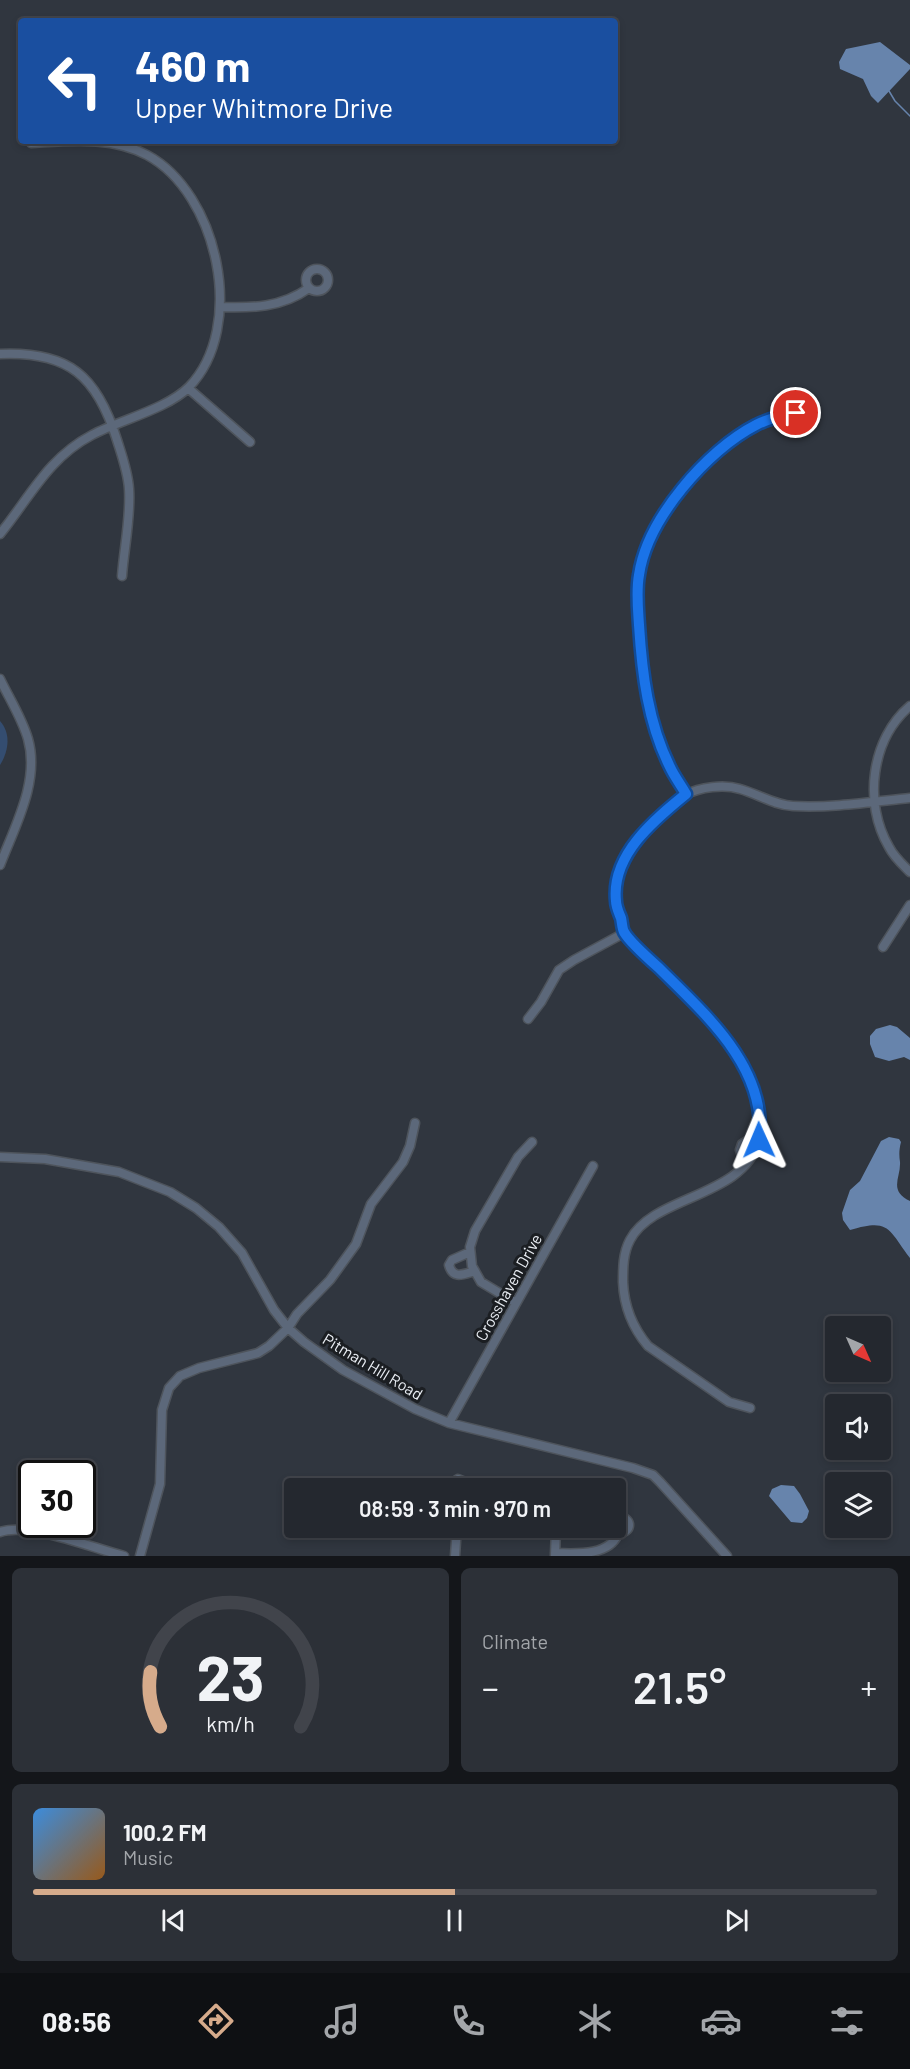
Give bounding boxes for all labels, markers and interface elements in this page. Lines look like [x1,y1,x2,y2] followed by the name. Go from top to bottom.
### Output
[135,40,250,90] text: 460 m
[36,42,114,120] icon: left
[135,91,393,123] text: Upper Whitmore Drive
[770,387,821,438] pin
[779,396,812,429] icon: arrive
[727,1108,791,1172] position arrow
[471,1230,545,1344] street label: Crosshaven Drive
[825,1316,891,1382] north arrow
[825,1316,891,1538] map controls
[320,1329,426,1403] street label: Pitman Hill Road
[825,1394,891,1460] button: sound
[18,1460,96,1538] speed limit sign: 30
[825,1472,891,1538] button: layers
[359,1495,551,1521] text: 08:59 · 3 min · 970 m
[482,1629,548,1653] text: Climate
[197,1639,264,1713] text: 23
[633,1659,726,1713] text: 21.5°
[482,1667,499,1707] text: −
[860,1667,877,1707] text: +
[206,1711,255,1736] text: km/h
[123,1819,207,1845] text: 100.2 FM
[123,1845,173,1869] text: Music
[157,1904,190,1937] icon: previous
[438,1904,471,1937] icon: pause
[720,1904,753,1937] icon: next
[195,2000,237,2042] icon: directions
[321,2000,363,2042] icon: music
[447,2000,489,2042] icon: phone
[574,2000,616,2042] icon: climate
[700,2000,742,2042] icon: car
[826,2000,868,2042] icon: filters
[42,2005,111,2037] text: 08:56

